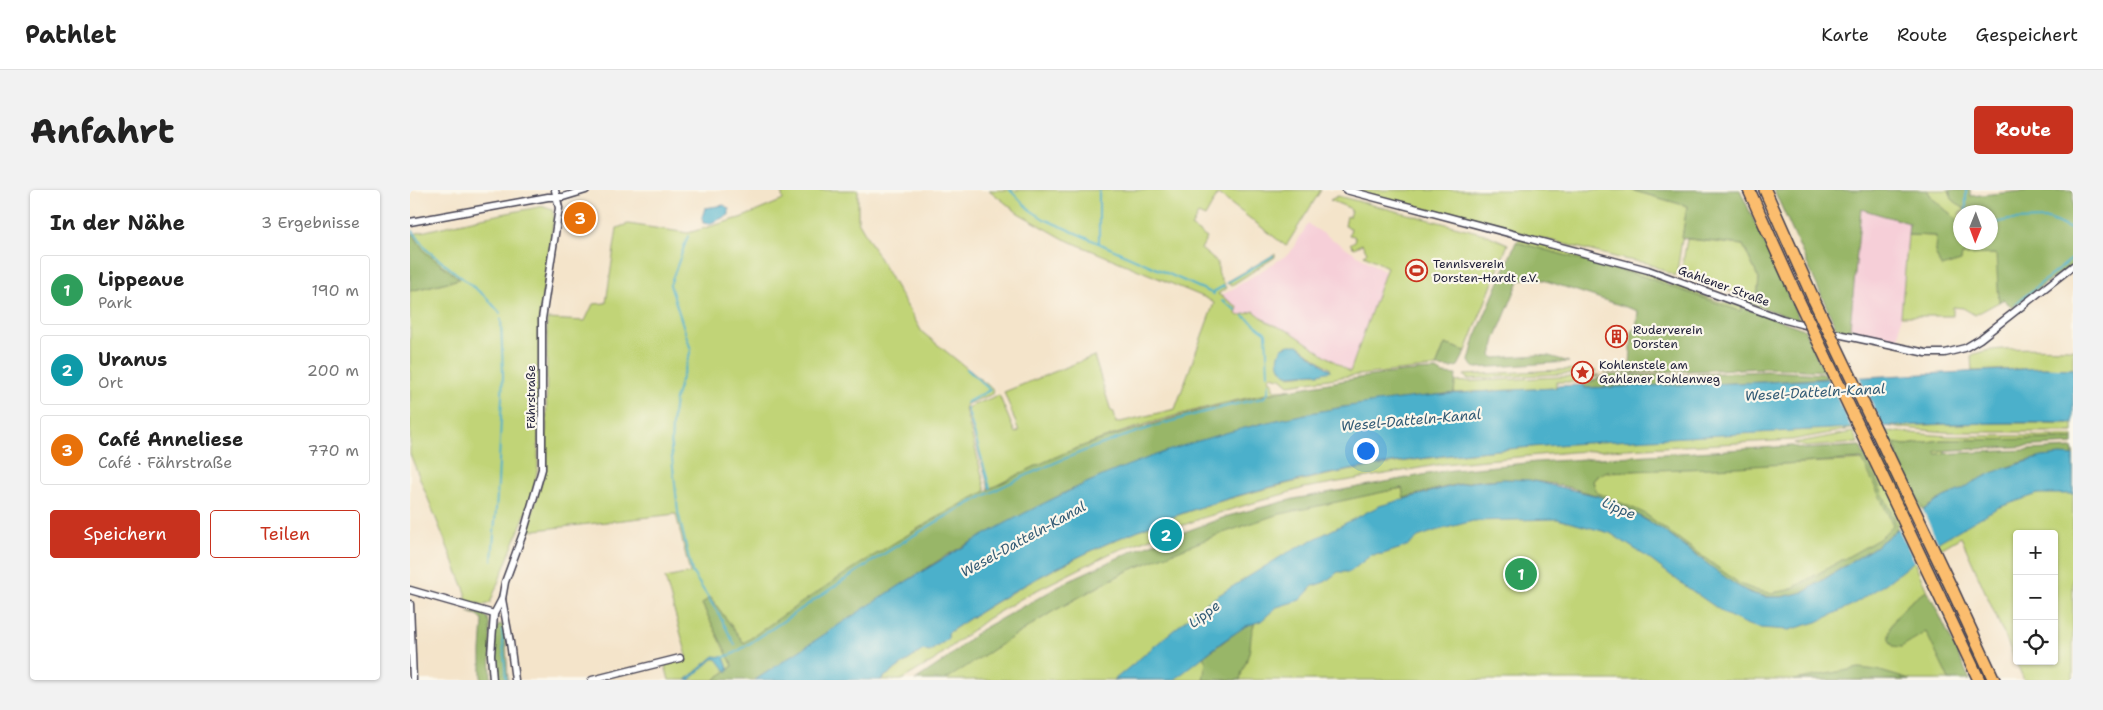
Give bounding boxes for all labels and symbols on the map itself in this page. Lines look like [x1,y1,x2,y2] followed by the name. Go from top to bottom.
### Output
[564,199,596,237] pin: 3
[1953,205,1998,250] north arrow
[1433,256,1538,286] place label: Tennisverein Dorsten-Hardt e.V.
[1405,259,1429,283] sports icon: Tennisverein Dorsten-Hardt e.V.
[1676,262,1772,310] street label: Gahlener Straße
[1633,322,1703,352] place label: Ruderverein Dorsten
[1605,325,1629,349] building icon: Ruderverein Dorsten
[1599,357,1720,387] place label: Kohlenstele am Gahlener Kohlenweg
[1571,360,1595,384] place icon: Kohlenstele am Gahlener Kohlenweg
[523,365,539,429] street label: Fährstraße
[1744,379,1886,405] water label: Wesel-Datteln-Kanal
[1340,405,1482,435] water label: Wesel-Datteln-Kanal
[1353,438,1379,464] your location
[1599,493,1639,523] water label: Lippe
[957,497,1089,581] water label: Wesel-Datteln-Kanal
[1150,516,1182,554] pin: 2
[1505,555,1537,593] pin: 1
[1185,596,1223,632] water label: Lippe

